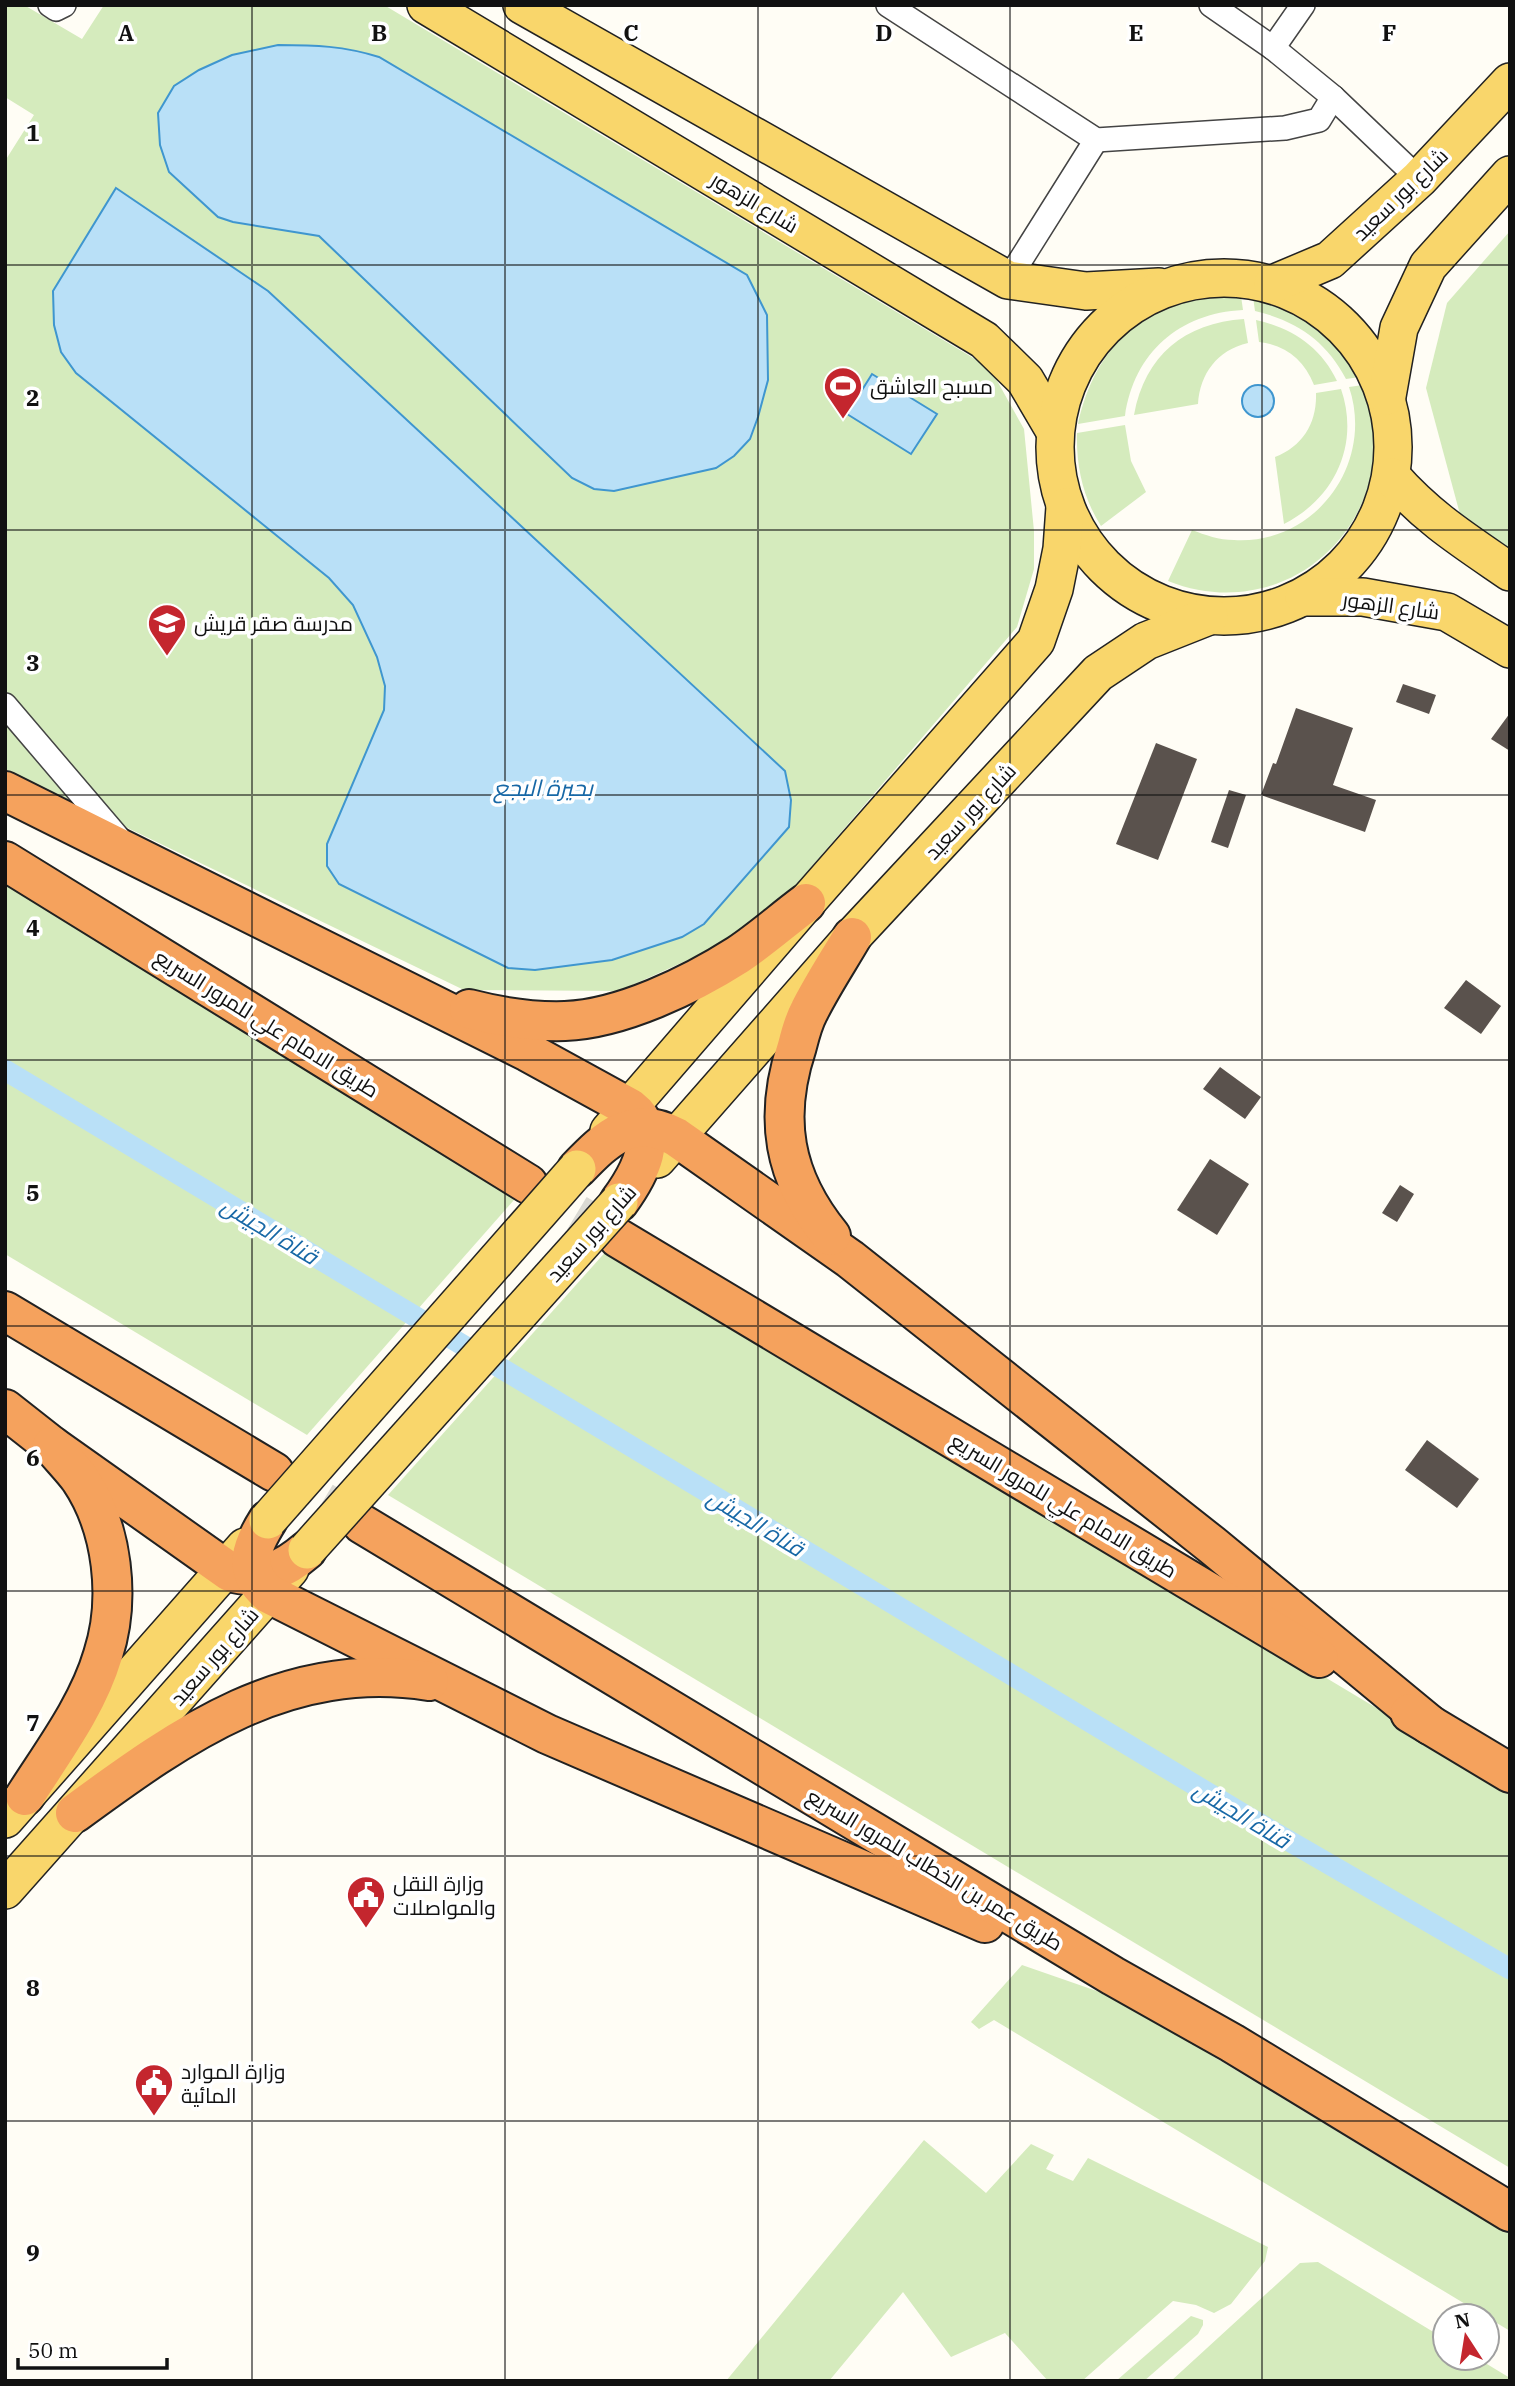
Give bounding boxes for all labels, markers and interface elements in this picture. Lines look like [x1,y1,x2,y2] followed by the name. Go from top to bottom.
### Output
[118,17,134,47] text: A
[371,17,387,47] text: B
[623,17,639,47] text: C
[875,17,893,47] text: D
[1128,17,1144,47] text: E
[1382,17,1396,47] text: F
[26,117,40,147] text: 1
[1346,142,1454,247] street label: شارع بور سعيد
[705,164,804,240] street label: شارع الزهور
[822,365,864,420] sports icon: مسبح العاشق
[870,372,993,401] place label: مسبح العاشق
[26,382,40,412] text: 2
[1340,584,1441,627] street label: شارع الزهور
[146,602,188,657] school or university icon: مدرسة صقر قريش
[194,609,353,637] place label: مدرسة صقر قريش
[26,647,40,677] text: 3
[918,757,1023,866] street label: شارع بور سعيد
[492,772,595,804] water label: بحيرة البجع
[26,912,40,942] text: 4
[148,942,385,1106] street label: طريق الامام علي للمرور السريع
[26,1177,40,1207] text: 5
[540,1178,643,1288] street label: شارع بور سعيد
[216,1189,326,1272] water label: قناة الجيش
[944,1426,1182,1586] street label: طريق الامام علي للمرور السريع
[26,1442,40,1472] text: 6
[702,1481,812,1564] water label: قناة الجيش
[163,1601,265,1712] street label: شارع بور سعيد
[26,1707,40,1737] text: 7
[1188,1773,1298,1856] water label: قناة الجيش
[801,1781,1068,1958] street label: طريق عمر بن الخطاب للمرور السريع
[393,1869,496,1921] place label: وزارة النقل والمواصلات
[345,1874,387,1929] public building icon: وزارة النقل والمواصلات
[26,1972,40,2002] text: 8
[181,2057,285,2109] place label: وزارة الموارد المائية
[133,2062,175,2117] public building icon: وزارة الموارد المائية
[26,2237,40,2267] text: 9
[1431,2302,1501,2372] north arrow
[1453,2307,1472,2334] text: N
[18,2326,166,2370] scale bar
[28,2336,78,2364] text: 50 m

